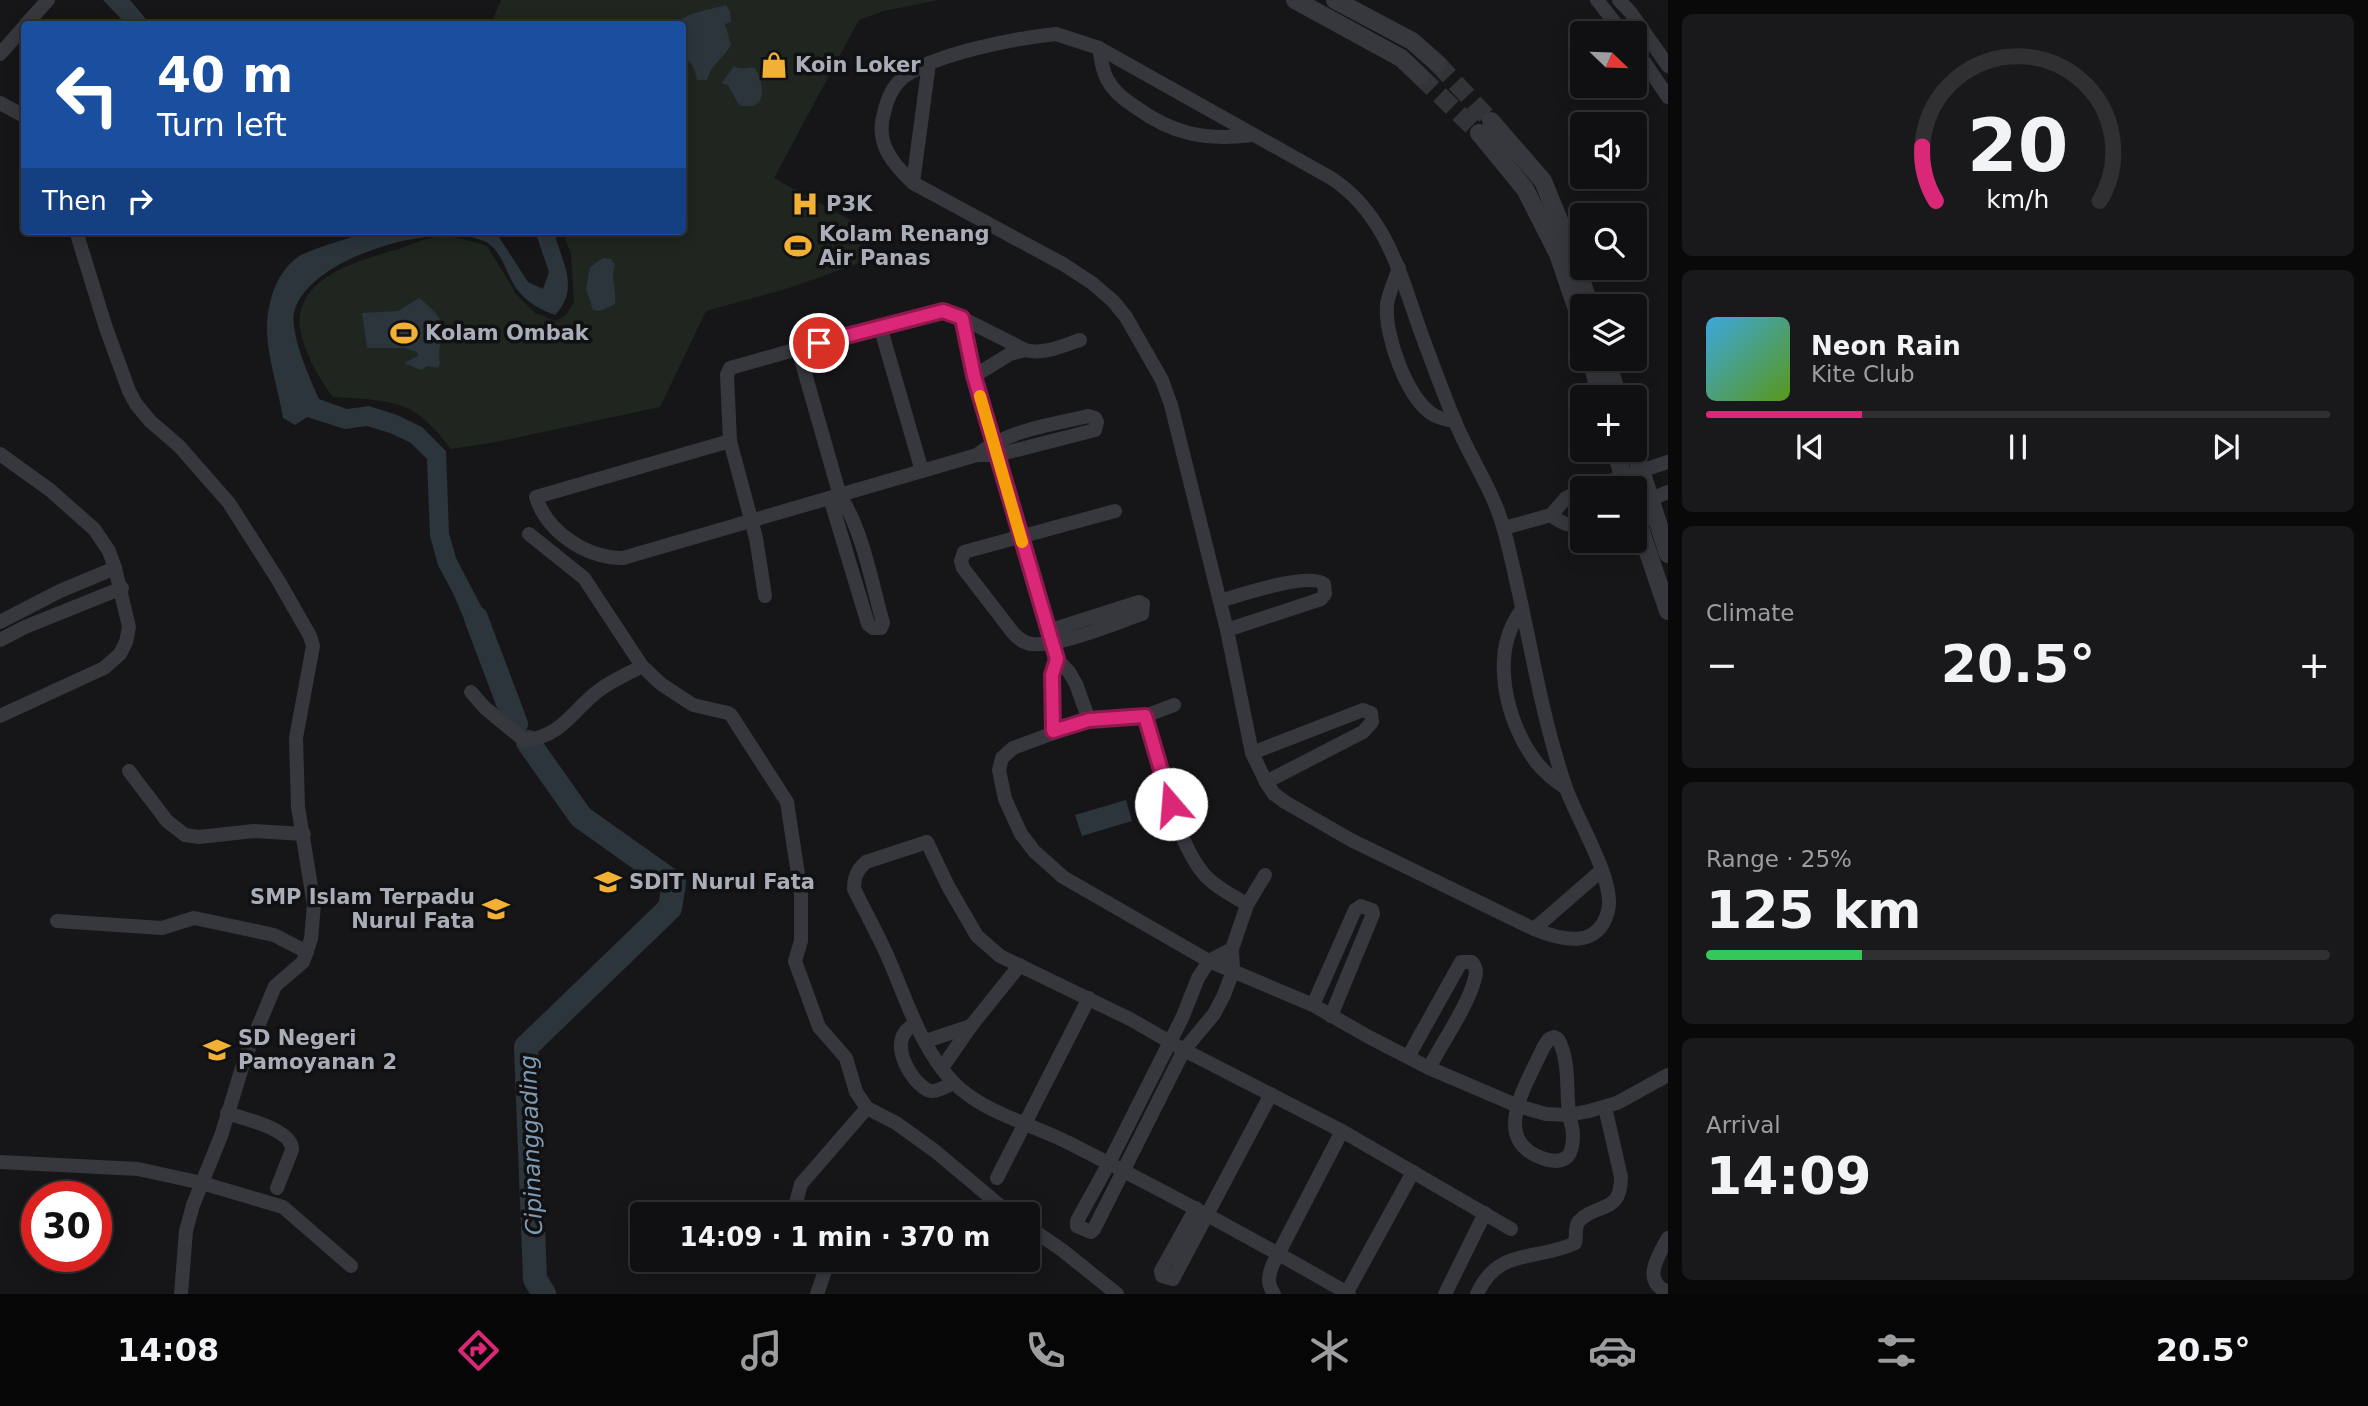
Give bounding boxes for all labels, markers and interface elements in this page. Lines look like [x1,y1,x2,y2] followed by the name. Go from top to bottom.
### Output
[1570,21,1647,98] north arrow
[1570,21,1647,553] map controls
[157,47,293,104] text: 40 m
[42,49,133,140] icon: left
[759,50,789,80] shop icon: Koin Loker
[795,53,921,77] place label: Koin Loker
[1967,103,2069,188] text: 20
[157,106,287,144] text: Turn left
[1570,112,1647,189] button: sound
[121,182,159,220] icon: right
[1986,185,2050,214] text: km/h
[42,186,107,216] text: Then
[790,189,820,219] hospital icon: P3K
[826,192,873,216] place label: P3K
[1570,203,1647,280] button: search
[819,222,989,270] place label: Kolam Renang Air Panas
[783,231,813,261] sports icon: Kolam Renang Air Panas
[1570,294,1647,371] button: layers
[789,313,849,373] pin
[389,318,419,348] sports icon: Kolam Ombak
[425,321,590,345] place label: Kolam Ombak
[800,324,838,362] icon: arrive
[1811,331,1961,361] text: Neon Rain
[1811,361,1915,387] text: Kite Club
[1570,385,1647,462] button: +
[1791,428,1829,466] icon: previous
[1999,428,2037,466] icon: pause
[2207,428,2245,466] icon: next
[1570,476,1647,553] button: −
[1706,600,1795,626] text: Climate
[1941,634,2095,694] text: 20.5°
[1706,643,1738,687] text: −
[2298,643,2330,687] text: +
[1134,767,1208,841] position arrow
[1706,846,1852,872] text: Range · 25%
[593,867,623,897] school or university icon: SDIT Nurul Fata
[629,870,815,894] place label: SDIT Nurul Fata
[1706,880,1921,940] text: 125 km
[250,885,475,933] place label: SMP Islam Terpadu Nurul Fata
[481,894,511,924] school or university icon: SMP Islam Terpadu Nurul Fata
[238,1026,397,1074] place label: SD Negeri Pamoyanan 2
[202,1035,232,1065] school or university icon: SD Negeri Pamoyanan 2
[515,1055,547,1235] water label: Cipinanggading
[1706,1112,1781,1138] text: Arrival
[1706,1146,1872,1206] text: 14:09
[21,1181,112,1272] speed limit sign: 30
[680,1222,990,1252] text: 14:09 · 1 min · 370 m
[454,1326,503,1375] icon: directions
[737,1326,786,1375] icon: music
[1021,1326,1070,1375] icon: phone
[1305,1326,1354,1375] icon: climate
[1588,1326,1637,1375] icon: car
[1872,1326,1921,1375] icon: filters
[117,1331,219,1369] text: 14:08
[2156,1331,2251,1369] text: 20.5°

